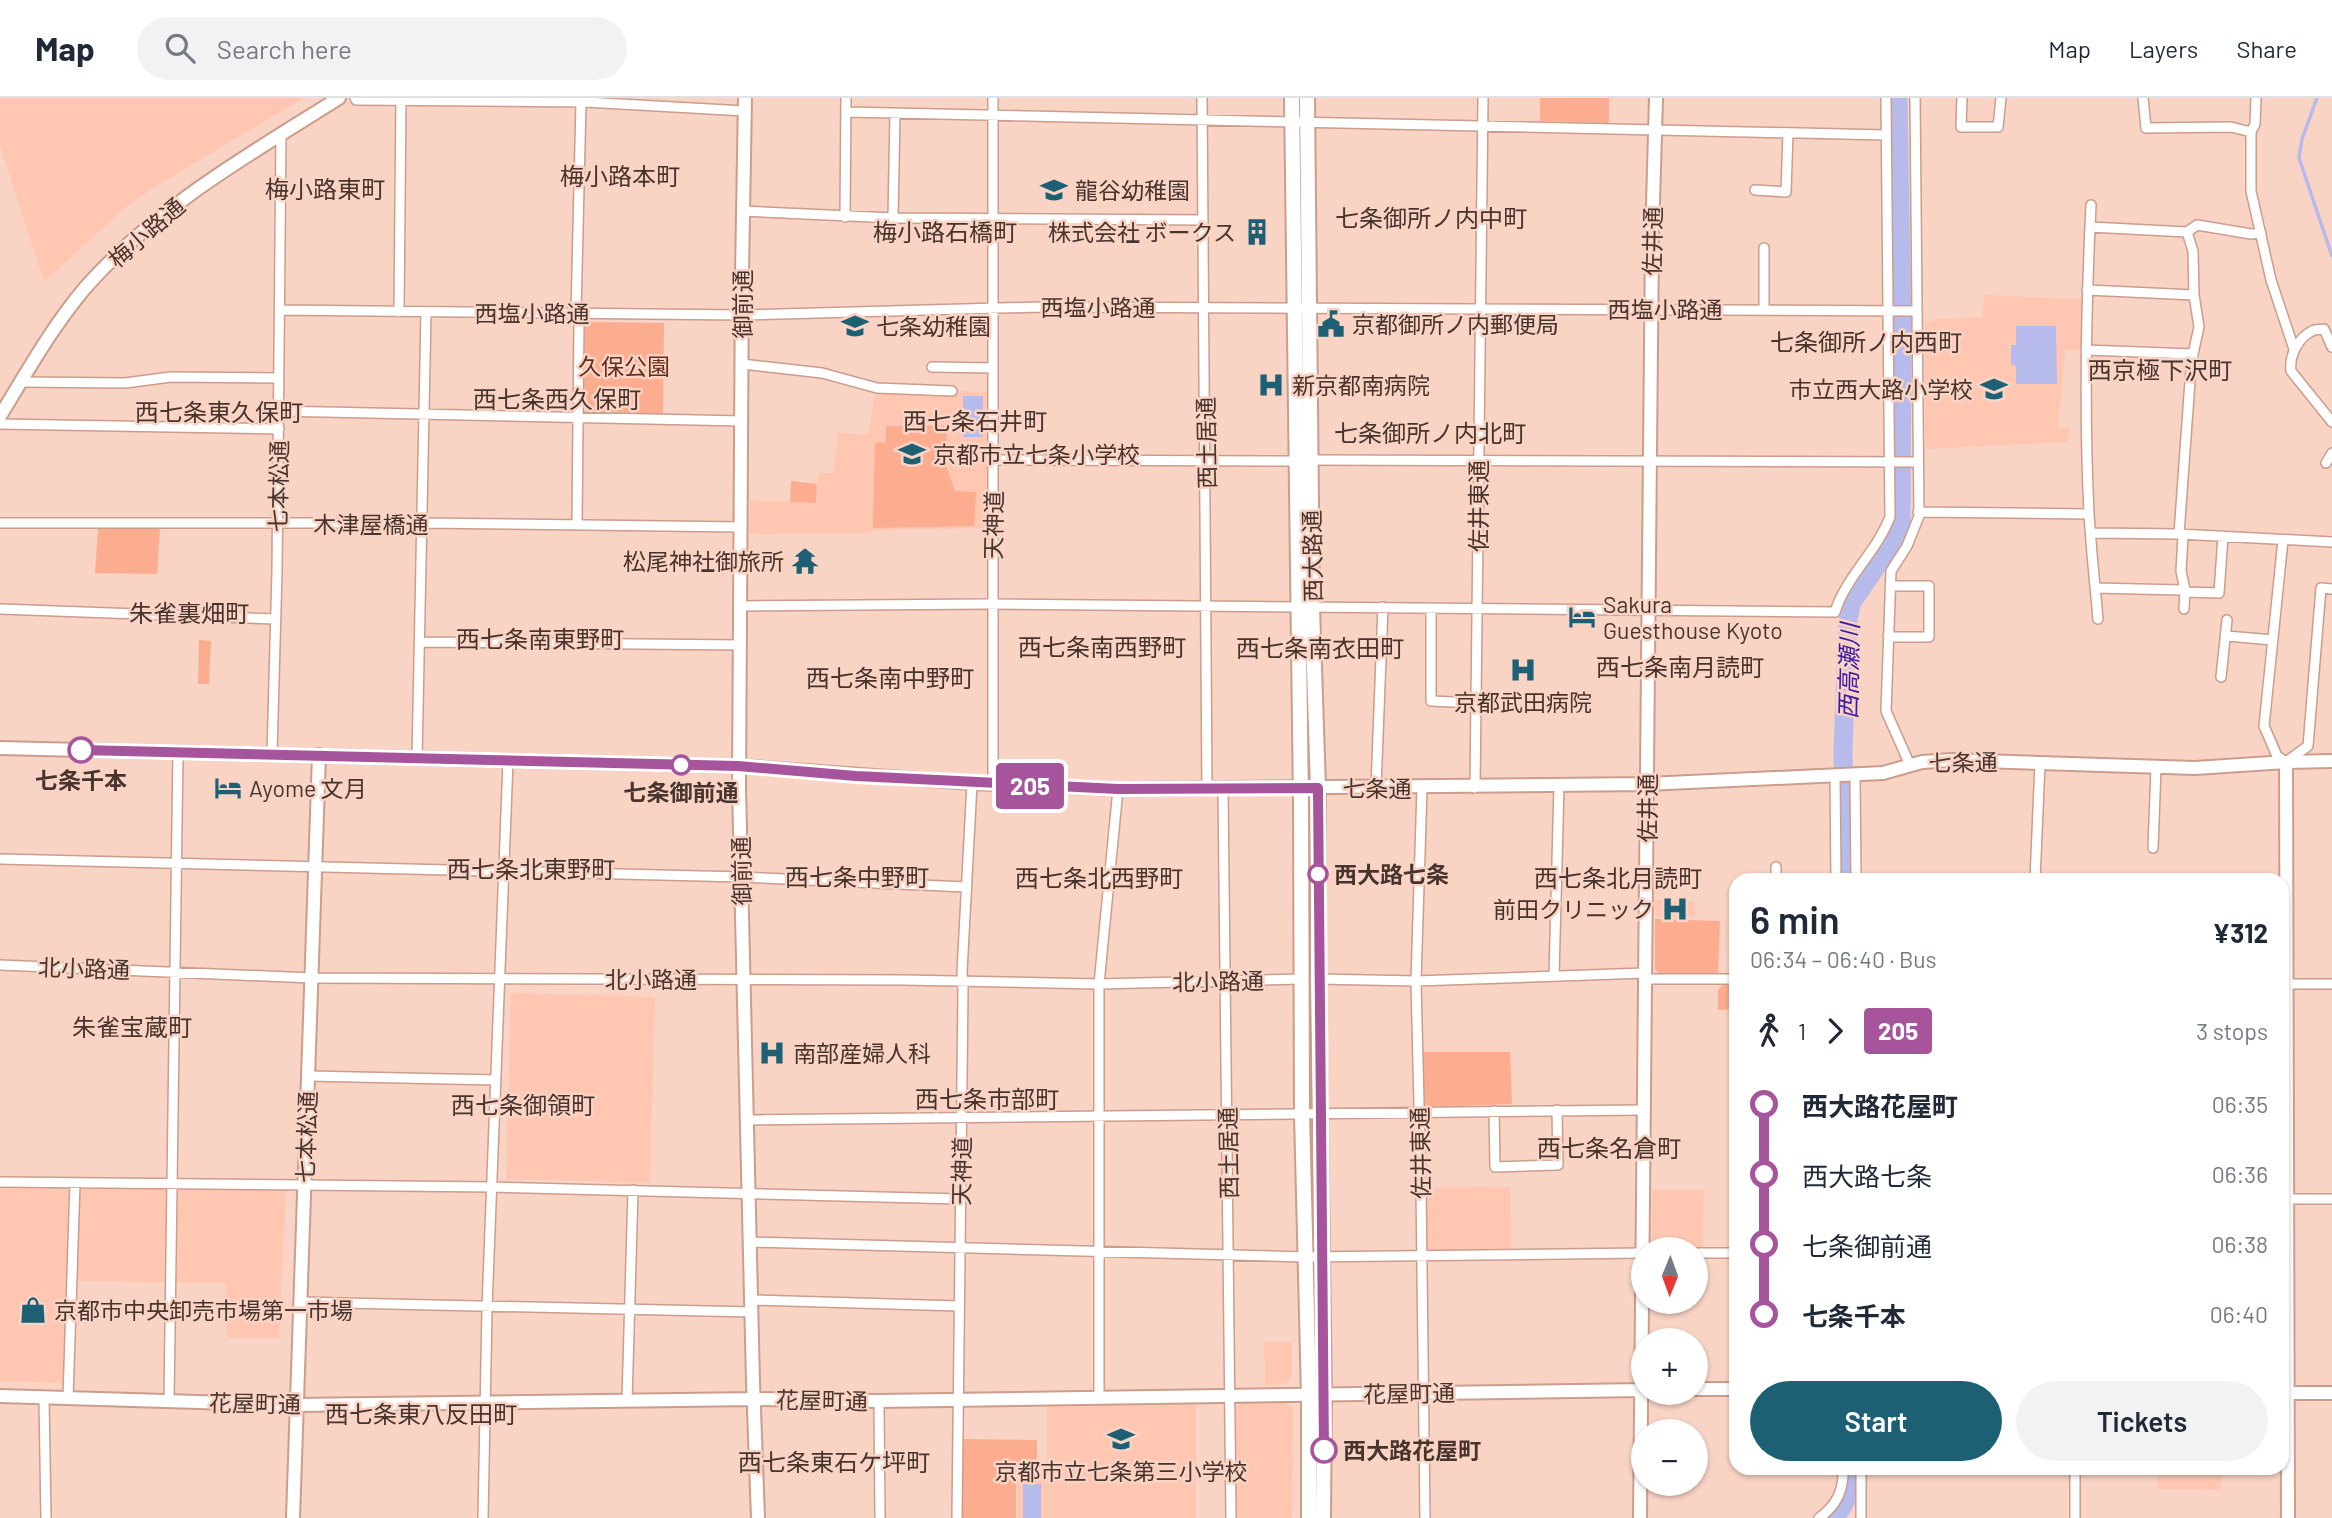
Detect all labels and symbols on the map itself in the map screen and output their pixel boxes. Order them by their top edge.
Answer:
district label: 梅小路本町 [560,161,680,190]
district label: 梅小路東町 [265,174,385,203]
school or university icon: 龍谷幼稚園 [1039,175,1069,205]
place label: 龍谷幼稚園 [1075,176,1190,204]
street label: 梅小路通 [102,191,190,273]
district label: 七条御所ノ内中町 [1335,203,1527,232]
street label: 佐井通 [1637,206,1667,276]
district label: 梅小路石橋町 [873,217,1017,246]
building icon: 株式会社 ボークス [1242,217,1272,247]
place label: 株式会社 ボークス [1048,218,1236,246]
street label: 御前通 [728,270,756,339]
street label: 西塩小路通 [1041,293,1156,321]
street label: 西塩小路通 [1608,295,1723,323]
street label: 西塩小路通 [475,299,590,327]
public building icon: 京都御所ノ内郵便局 [1316,309,1346,339]
place label: 京都御所ノ内郵便局 [1352,310,1559,338]
school or university icon: 七条幼稚園 [840,311,870,341]
place label: 七条幼稚園 [876,312,991,340]
district label: 七条御所ノ内西町 [1770,327,1962,356]
park label: 久保公園 [578,352,670,380]
district label: 西京極下沢町 [2088,355,2232,384]
hospital icon: 新京都南病院 [1256,370,1286,400]
place label: 新京都南病院 [1292,371,1430,399]
school or university icon: 市立西大路小学校 [1979,374,2009,404]
place label: 市立西大路小学校 [1789,375,1973,403]
district label: 西七条西久保町 [473,384,641,413]
district label: 西七条東久保町 [135,397,303,426]
street label: 西土居通 [1191,397,1221,489]
district label: 西七条石井町 [903,406,1047,435]
district label: 七条御所ノ内北町 [1334,418,1526,447]
school or university icon: 京都市立七条小学校 [897,439,927,469]
street label: 七本松通 [263,440,293,532]
place label: 京都市立七条小学校 [933,440,1140,468]
street label: 佐井東通 [1464,460,1492,552]
street label: 天神道 [978,490,1008,560]
street label: 木津屋橋通 [314,510,429,538]
street label: 西大路通 [1297,510,1327,602]
temple icon: 松尾神社御旅所 [790,546,820,576]
place label: 松尾神社御旅所 [623,547,784,575]
place label: Sakura Guesthouse Kyoto [1603,590,1783,644]
district label: 朱雀裏畑町 [129,598,249,627]
hotel icon: Sakura Guesthouse Kyoto [1567,602,1597,632]
water label: 西高瀬川 [1833,620,1863,719]
district label: 西七条南東野町 [456,624,624,653]
district label: 西七条南西野町 [1018,632,1186,661]
district label: 西七条南衣田町 [1236,633,1404,662]
district label: 西七条南月読町 [1596,652,1764,681]
hospital icon: 京都武田病院 [1508,655,1538,685]
district label: 西七条南中野町 [806,663,974,692]
place label: 京都武田病院 [1454,688,1592,716]
marker: 七条千本 [68,737,94,763]
street label: 七条通 [1928,747,1998,777]
marker: 七条御前通 [671,755,691,775]
line badge: 205 [990,763,1070,809]
place label: 七条千本 [35,766,127,794]
hotel icon: Ayome 文月 [213,773,243,803]
place label: Ayome 文月 [249,774,367,802]
street label: 七条通 [1343,774,1412,802]
street label: 佐井通 [1633,774,1661,843]
place label: 七条御前通 [624,778,739,806]
street label: 御前通 [726,836,756,906]
district label: 西七条北東野町 [447,854,615,883]
place label: 西大路七条 [1334,860,1449,888]
district label: 西七条中野町 [785,862,929,891]
district label: 西七条北西野町 [1015,863,1183,892]
district label: 西七条北月読町 [1534,863,1702,892]
marker: 西大路七条 [1308,864,1328,884]
hospital icon: 前田クリニック [1660,894,1690,924]
place label: 前田クリニック [1493,895,1654,923]
street label: 北小路通 [38,952,130,984]
street label: 北小路通 [605,965,697,993]
street label: 北小路通 [1172,966,1264,996]
district label: 朱雀宝蔵町 [72,1012,192,1041]
hospital icon: 南部産婦人科 [757,1038,787,1068]
place label: 南部産婦人科 [793,1039,931,1067]
district label: 西七条市部町 [915,1084,1059,1113]
district label: 西七条御領町 [451,1090,595,1119]
street label: 七本松通 [290,1091,322,1183]
street label: 西土居通 [1213,1107,1243,1199]
street label: 佐井東通 [1405,1107,1435,1199]
district label: 西七条名倉町 [1537,1133,1681,1162]
street label: 天神道 [946,1136,976,1206]
north arrow [1631,1237,1708,1314]
shop icon: 京都市中央卸売市場第一市場 [18,1295,48,1325]
place label: 京都市中央卸売市場第一市場 [54,1296,353,1324]
street label: 花屋町通 [1363,1378,1455,1408]
street label: 花屋町通 [776,1385,868,1415]
street label: 花屋町通 [209,1388,301,1418]
district label: 西七条東八反田町 [325,1399,517,1428]
school or university icon: 京都市立七条第三小学校 [1106,1424,1136,1454]
place label: 西大路花屋町 [1343,1436,1481,1464]
marker: 西大路花屋町 [1311,1437,1337,1463]
district label: 西七条東石ケ坪町 [738,1447,930,1476]
place label: 京都市立七条第三小学校 [995,1457,1248,1485]

